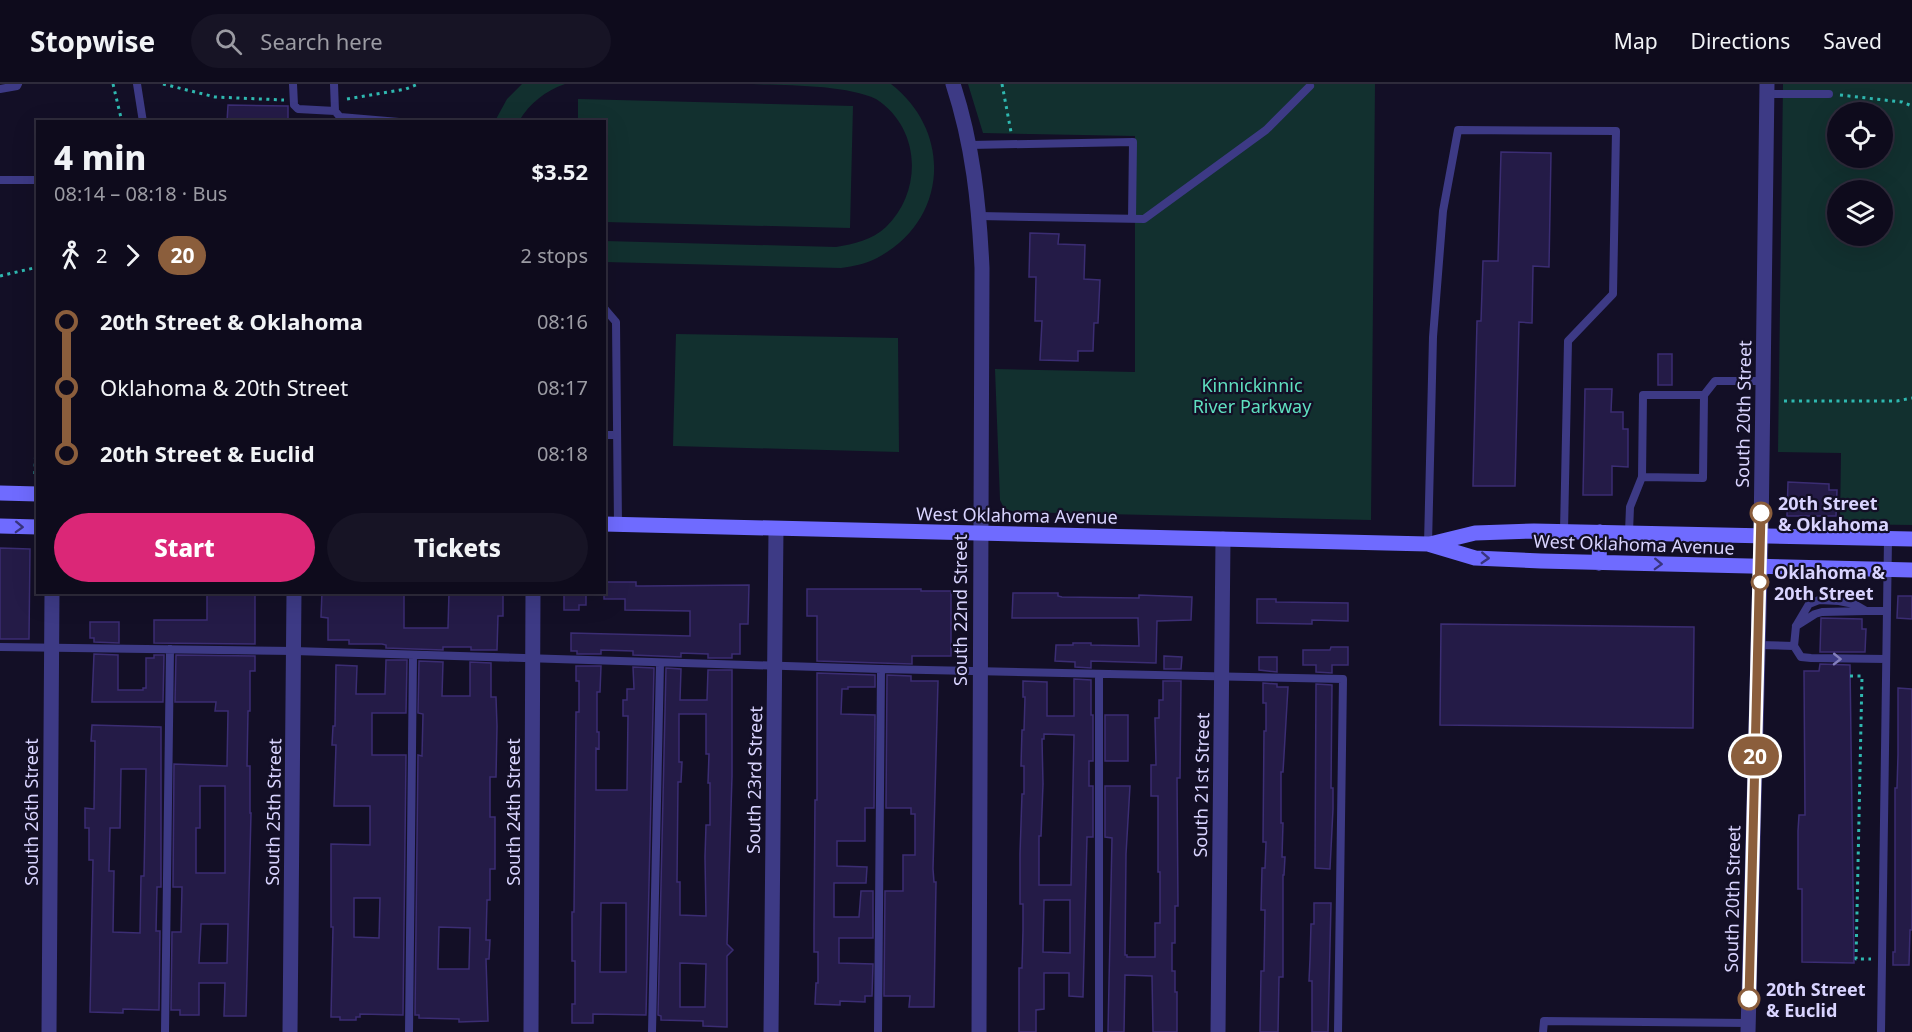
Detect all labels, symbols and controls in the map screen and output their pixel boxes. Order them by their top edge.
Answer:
search box [191,14,611,68]
text: Stopwise [30,22,155,60]
icon: search [212,25,245,58]
text: Search here [260,26,383,56]
text: Map [1614,27,1658,55]
text: Directions [1691,27,1790,55]
text: Saved [1823,27,1882,55]
map controls [1827,102,1893,246]
button: locate [1827,102,1893,168]
text: 4 min [54,135,146,180]
text: $3.52 [531,156,588,186]
text: 08:14 – 08:18 · Bus [54,180,227,207]
button: layers [1827,180,1893,246]
icon: walk [54,239,87,272]
icon: forward [116,239,149,272]
text: 20 [170,241,194,269]
text: 2 [96,242,107,269]
text: 2 stops [521,242,588,269]
text: 20th Street & Oklahoma [100,306,363,336]
text: 08:16 [537,308,588,335]
street label: South 20th Street [1730,340,1756,488]
text: Oklahoma & 20th Street [100,372,348,402]
park label: Kinnickinnic River Parkway [1193,373,1312,418]
text: 08:17 [537,374,588,401]
text: 20th Street & Euclid [100,438,315,468]
text: 08:18 [537,440,588,467]
place label: 20th Street & Oklahoma [1778,491,1889,536]
street label: West Oklahoma Avenue [916,501,1118,529]
marker: 20th Street & Oklahoma [1750,502,1772,524]
button: Start [54,513,315,582]
button: Tickets [327,513,588,582]
one-way arrow [14,520,23,533]
street label: West Oklahoma Avenue [1533,528,1735,560]
street label: South 22nd Street [948,534,972,686]
one-way arrow [1480,551,1489,564]
one-way arrow [1653,558,1662,571]
place label: Oklahoma & 20th Street [1774,560,1886,605]
marker: Oklahoma & 20th Street [1751,573,1769,591]
one-way arrow [1833,652,1842,665]
street label: South 23rd Street [741,705,767,854]
street label: South 21st Street [1188,712,1214,858]
line badge: 20 [1728,736,1782,776]
street label: South 26th Street [19,738,43,886]
street label: South 25th Street [260,738,286,886]
street label: South 24th Street [501,738,525,886]
text: 20 [1743,742,1767,770]
street label: South 20th Street [1719,825,1745,973]
place label: 20th Street & Euclid [1766,977,1866,1022]
marker: 20th Street & Euclid [1738,988,1760,1010]

